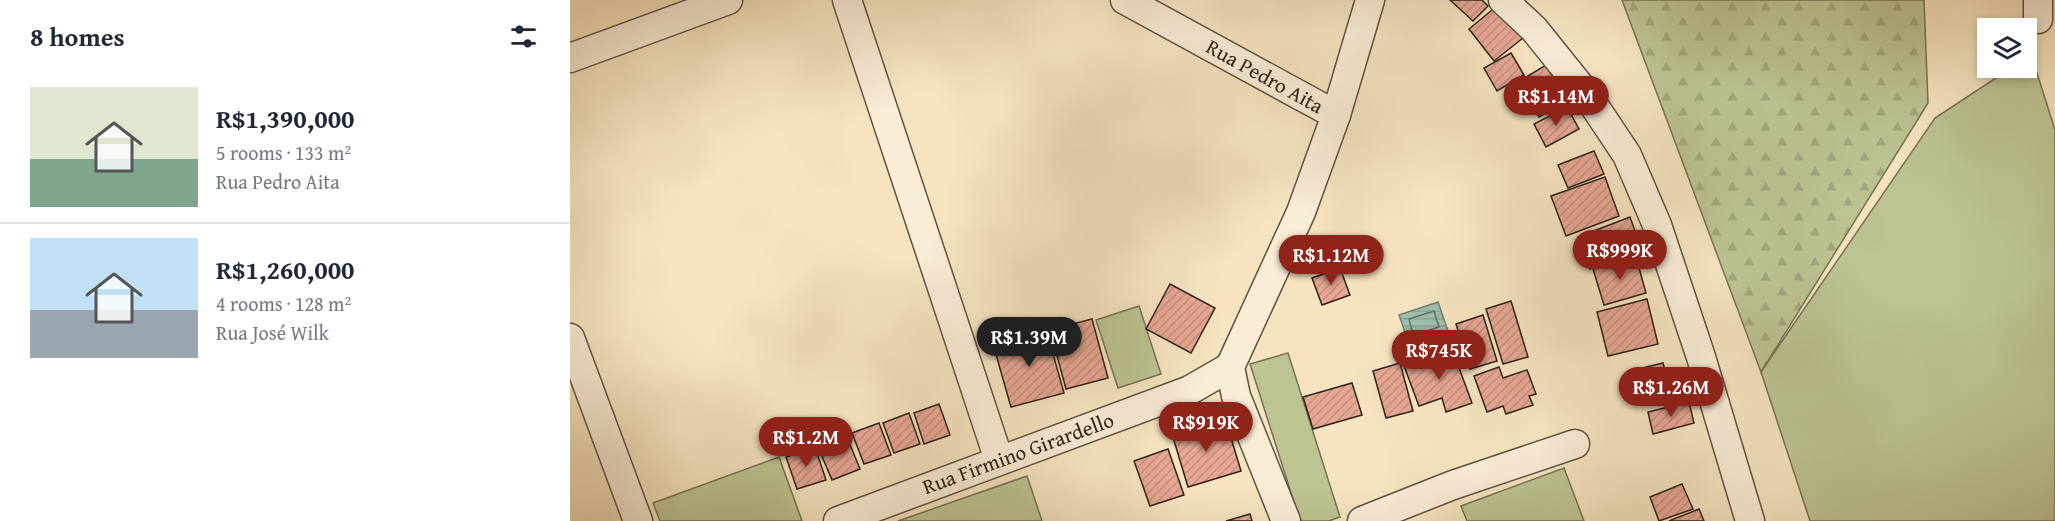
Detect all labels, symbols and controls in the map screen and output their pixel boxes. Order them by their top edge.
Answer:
text: 8 homes [30,17,125,56]
map controls [1977,18,2037,78]
button: layers [1977,18,2037,78]
icon: filters [507,20,540,53]
street label: Rua Pedro Aita [1201,31,1329,121]
pin: R$1.14M [1501,76,1611,127]
text: R$1.14M [1518,81,1594,110]
text: R$1,390,000 [216,99,355,138]
icon: home [78,111,150,183]
text: 5 rooms · 133 m² [216,138,351,167]
text: Rua Pedro Aita [216,167,340,196]
pin: R$999K [1571,230,1669,281]
pin: R$1.12M [1276,235,1386,286]
text: R$999K [1587,235,1653,264]
text: R$1.12M [1293,240,1369,269]
text: R$1,260,000 [216,250,355,289]
icon: home [78,262,150,334]
text: 4 rooms · 128 m² [216,289,351,318]
pin: R$1.39M [974,317,1084,368]
text: Rua José Wilk [216,318,329,347]
text: R$1.39M [991,322,1067,351]
pin: R$745K [1390,330,1488,381]
text: R$745K [1406,335,1472,364]
pin: R$1.26M [1616,367,1726,418]
text: R$1.26M [1633,372,1709,401]
pin: R$919K [1157,402,1255,453]
street label: Rua Firmino Girardello [918,404,1118,502]
text: R$919K [1173,407,1239,436]
pin: R$1.2M [757,417,855,468]
text: R$1.2M [773,422,839,451]

